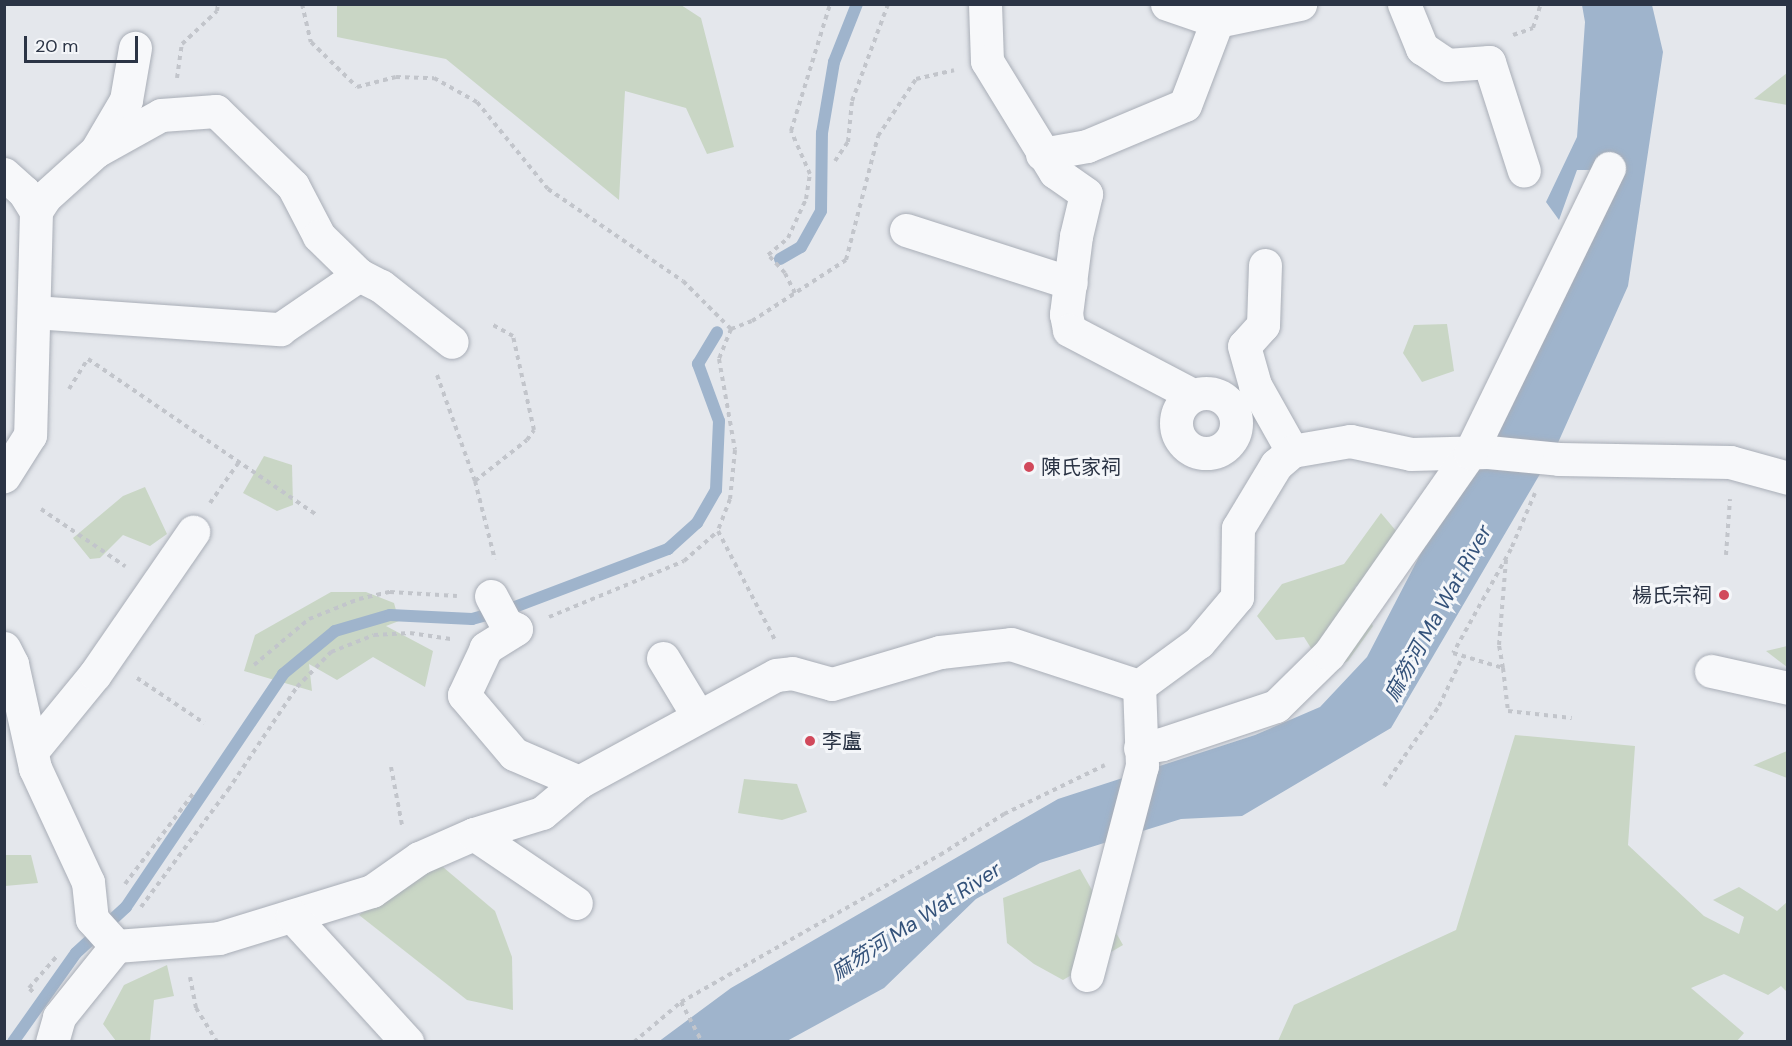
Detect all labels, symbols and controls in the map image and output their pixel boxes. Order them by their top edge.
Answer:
scale bar [27,24,141,62]
text: 20 m [35,34,78,58]
place label: 陳氏家祠 [1041,455,1121,479]
marker: 陳氏家祠 [1022,460,1036,474]
water label: 麻笏河 Ma Wat River [1379,520,1497,706]
place label: 楊氏宗祠 [1632,583,1712,607]
marker: 楊氏宗祠 [1717,588,1731,602]
place label: 李盧 [822,729,862,753]
marker: 李盧 [803,734,817,748]
water label: 麻笏河 Ma Wat River [826,857,1006,985]

